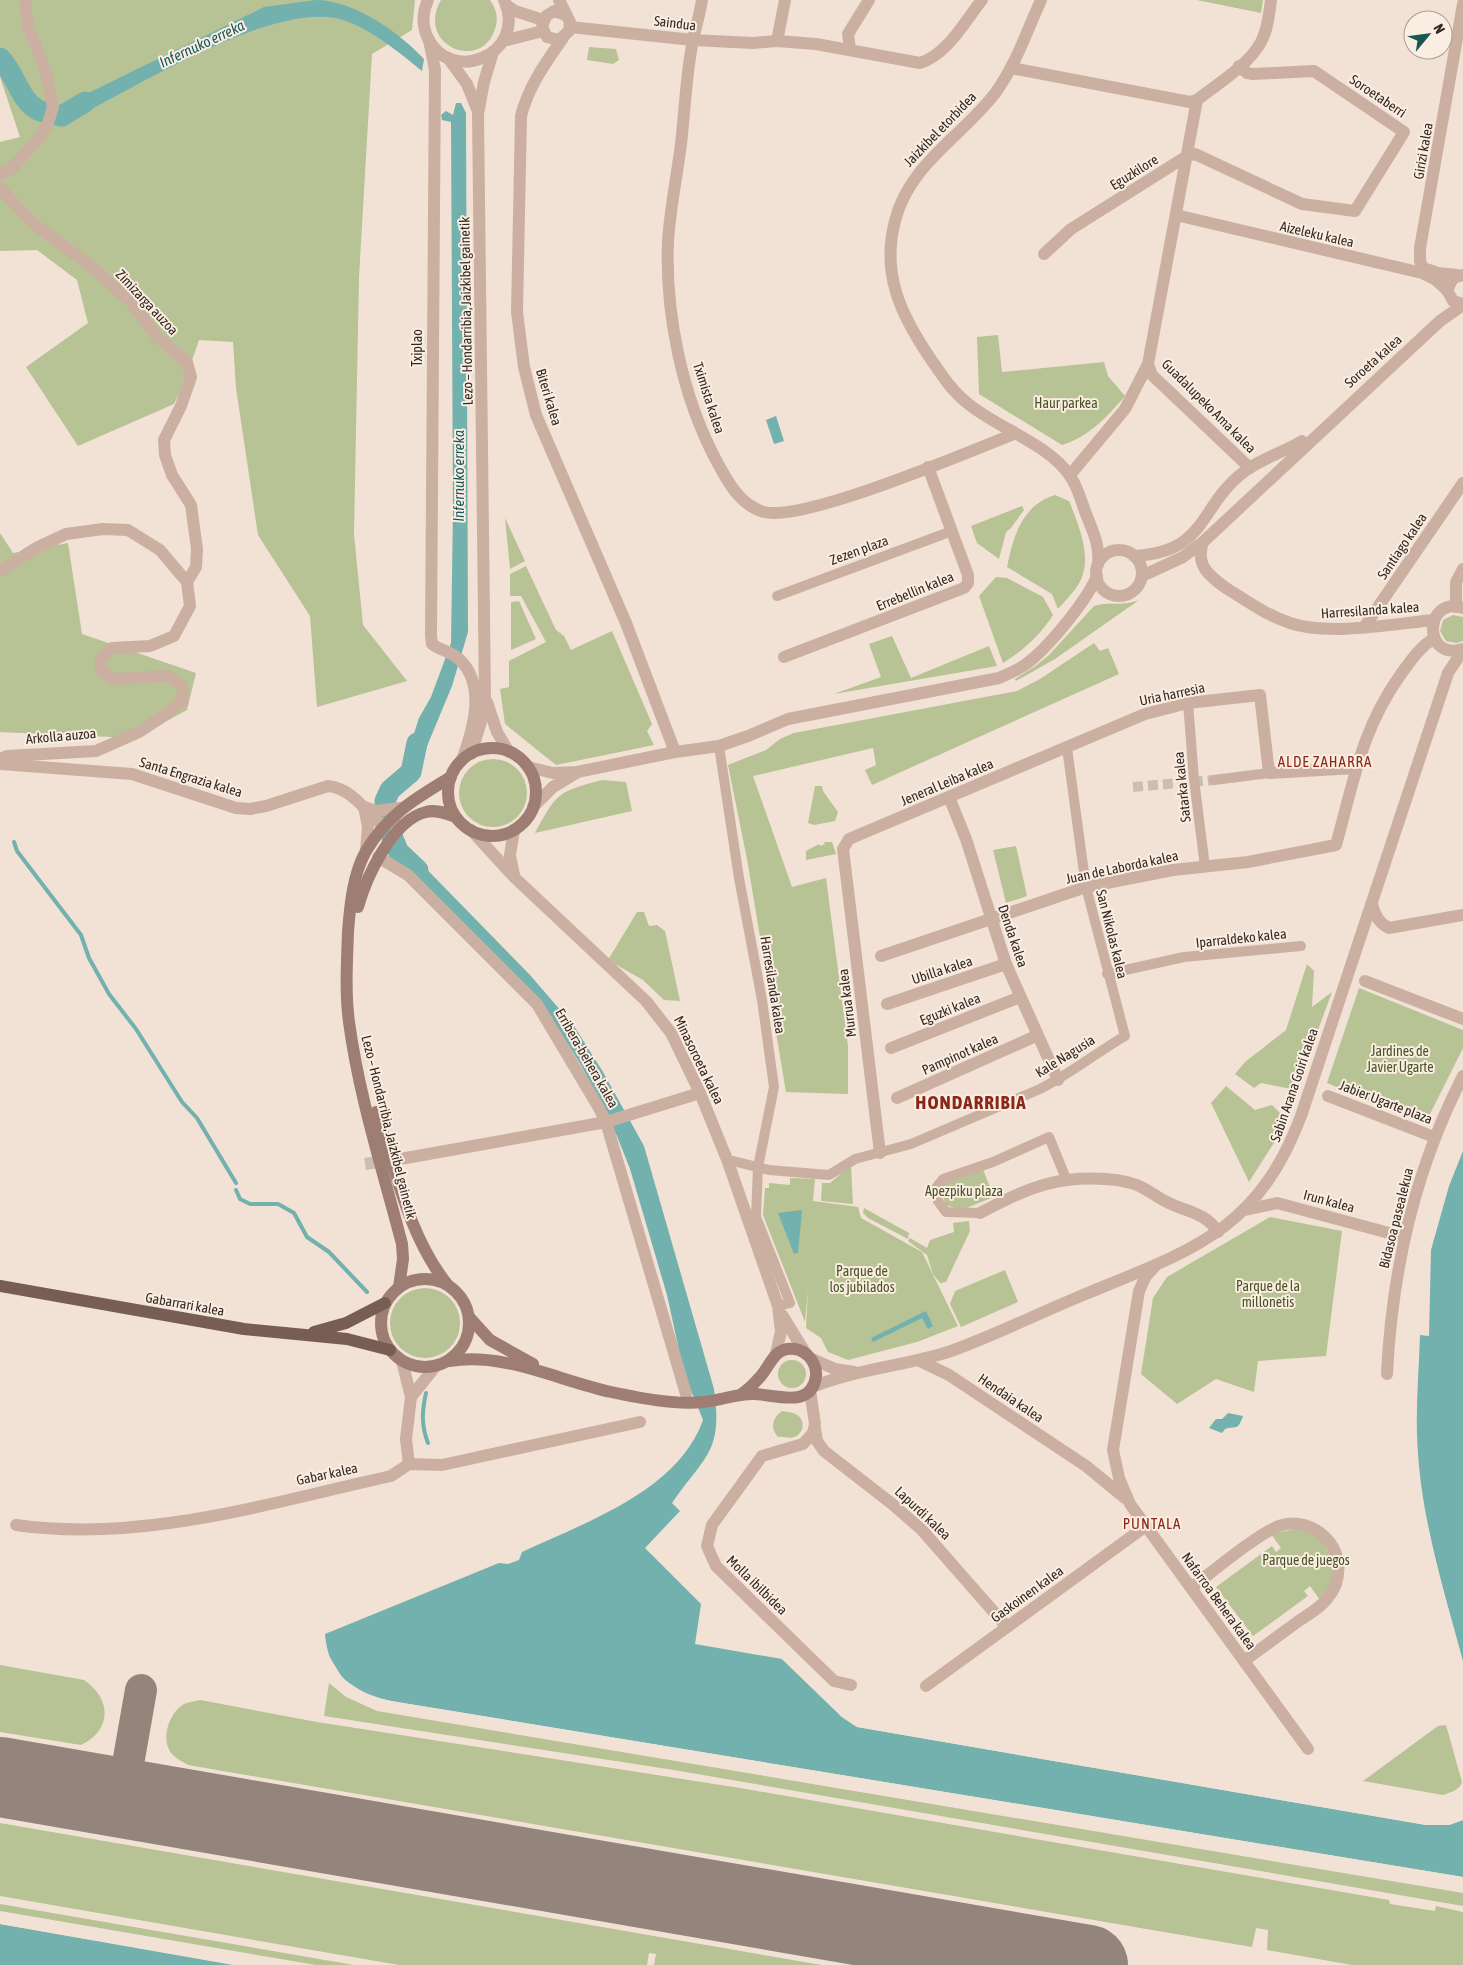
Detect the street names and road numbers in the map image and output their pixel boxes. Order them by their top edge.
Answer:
street label: Saindua [653,12,697,34]
street label: Soroetaberri [1347,71,1409,121]
street label: Jaizkibel etorbidea [901,88,979,170]
street label: Girizi kalea [1410,121,1436,181]
street label: Eguzkilore [1107,151,1161,193]
street label: Lezo – Hondarribia, Jaizkibel gainetik [456,217,476,405]
street label: Aizeleku kalea [1279,218,1355,250]
street label: Zimizarga auzoa [113,266,181,338]
street label: Txiplao [409,329,425,367]
street label: Soroeta kalea [1341,331,1405,391]
street label: Guadalupeko Ama kalea [1159,356,1259,456]
street label: Tximista kalea [690,360,728,436]
street label: Biteri kalea [533,367,565,427]
street label: Santiago kalea [1374,510,1430,582]
street label: Zezen plaza [828,532,890,568]
street label: Errebellin kalea [874,568,956,614]
street label: Harresilanda kalea [1320,599,1420,621]
street label: Uria harresia [1138,679,1206,709]
street label: Arkolla auzoa [25,725,97,747]
street label: Satarka kalea [1170,751,1194,823]
street label: Santa Engrazia kalea [138,754,244,800]
street label: Jeneral Leiba kalea [898,755,996,809]
street label: Juan de Laborda kalea [1064,847,1180,887]
street label: San Nikolas kalea [1093,888,1131,980]
street label: Denda kalea [995,903,1031,969]
street label: Iparraldeko kalea [1195,925,1287,951]
street label: Harresilanda kalea [757,935,789,1035]
street label: Ubilla kalea [910,953,974,987]
street label: Murrua kalea [835,968,859,1038]
street label: Eguzki kalea [917,990,983,1028]
street label: Erribera-behera kalea [552,1006,622,1110]
street label: Minasoroeta kalea [671,1013,727,1107]
street label: Sabin Arana Goiri kalea [1267,1026,1321,1144]
street label: Pampinot kalea [920,1030,1000,1078]
street label: Kale Nagusia [1032,1031,1098,1081]
street label: Lezo – Hondarribia, Jaizkibel gainetik [358,1034,420,1220]
street label: Jabier Ugarte plaza [1337,1077,1435,1127]
street label: Bidasoa pasealekua [1376,1166,1416,1270]
street label: Irun kalea [1302,1187,1356,1215]
street label: Gabarrari kalea [144,1289,226,1319]
street label: Hendaia kalea [975,1370,1047,1426]
street label: Gabar kalea [295,1460,359,1488]
street label: Lapurdi kalea [892,1483,954,1543]
street label: Nafarroa Behera kalea [1178,1549,1260,1653]
street label: Molla ibilbidea [723,1552,791,1618]
street label: Gaskoinen kalea [988,1562,1066,1626]

